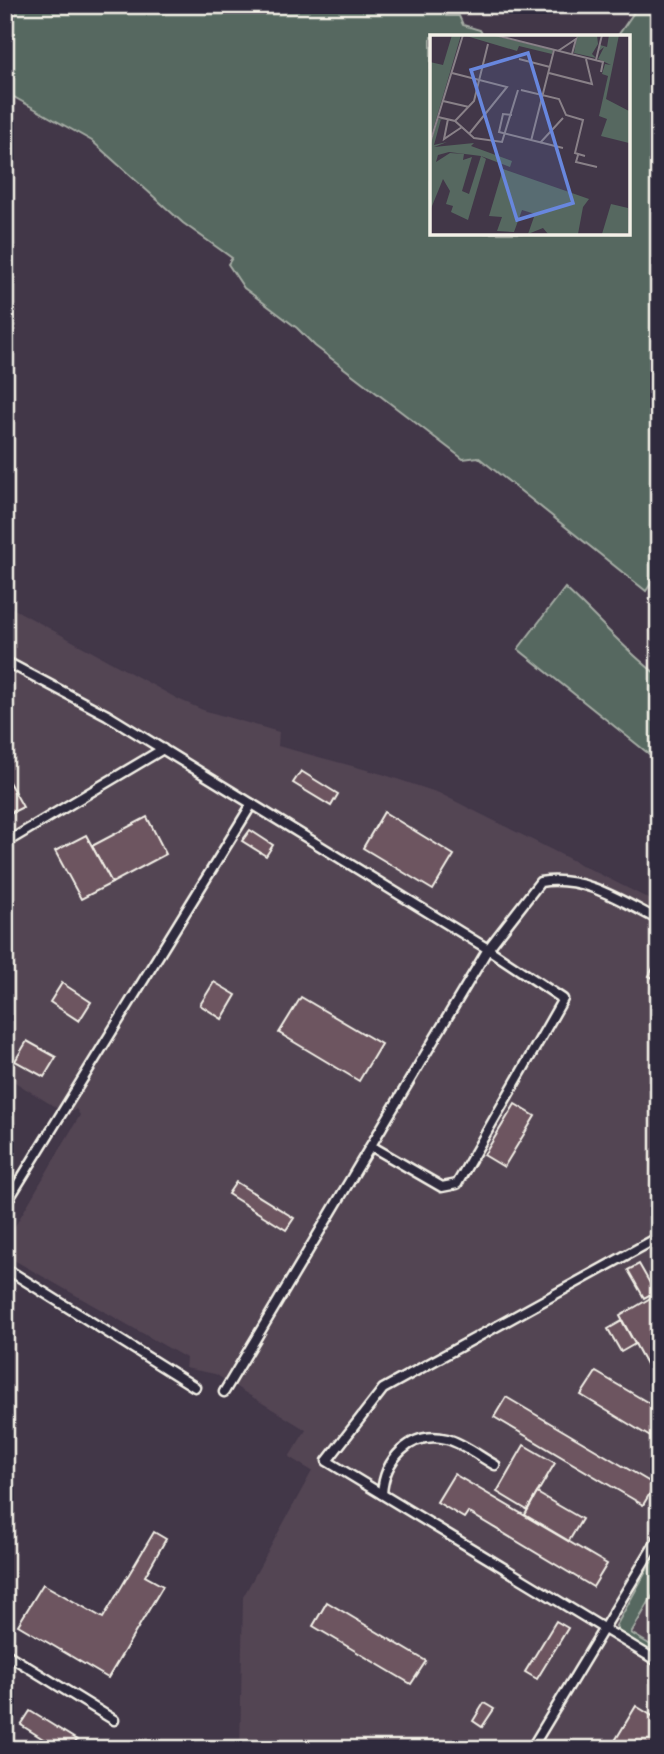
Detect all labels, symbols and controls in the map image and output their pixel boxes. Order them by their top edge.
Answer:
inset map [430,35,629,234]

